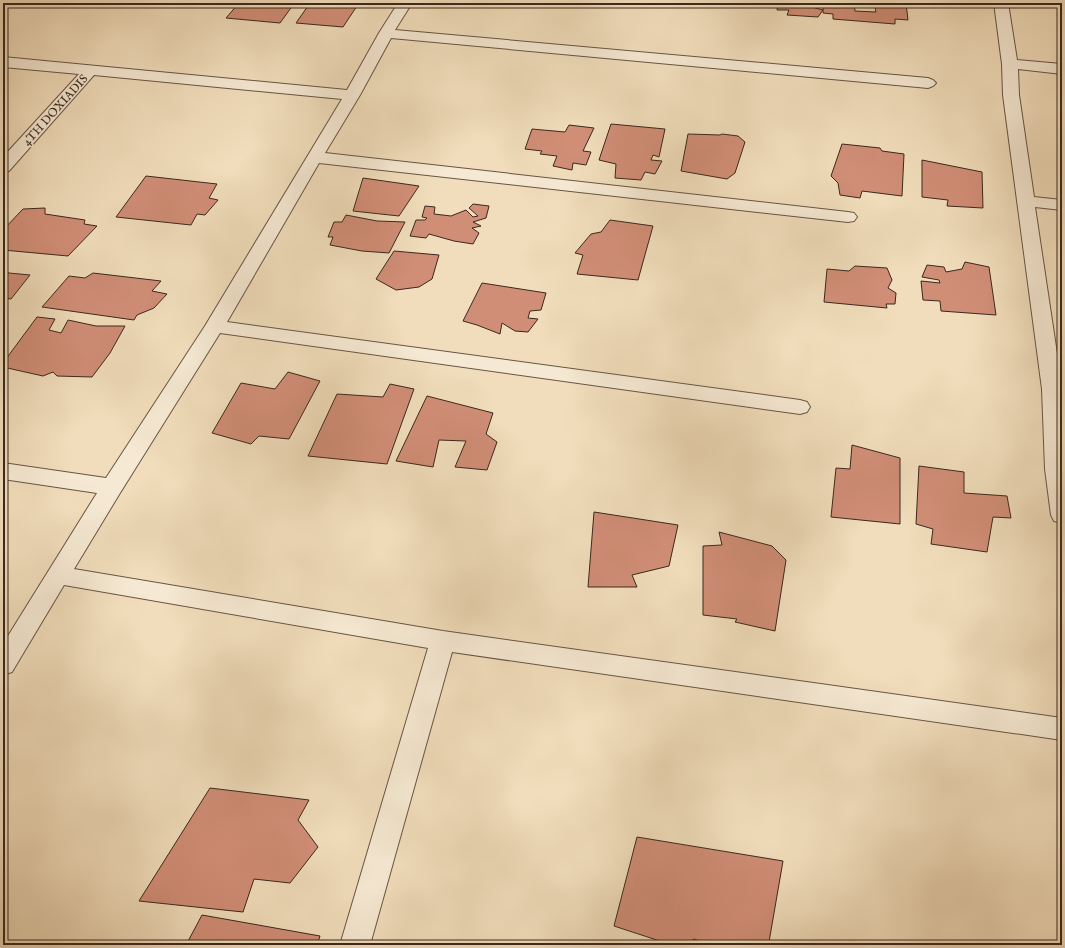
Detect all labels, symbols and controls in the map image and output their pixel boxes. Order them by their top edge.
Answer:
street label: 4TH DOXIADIS [19,72,91,149]

